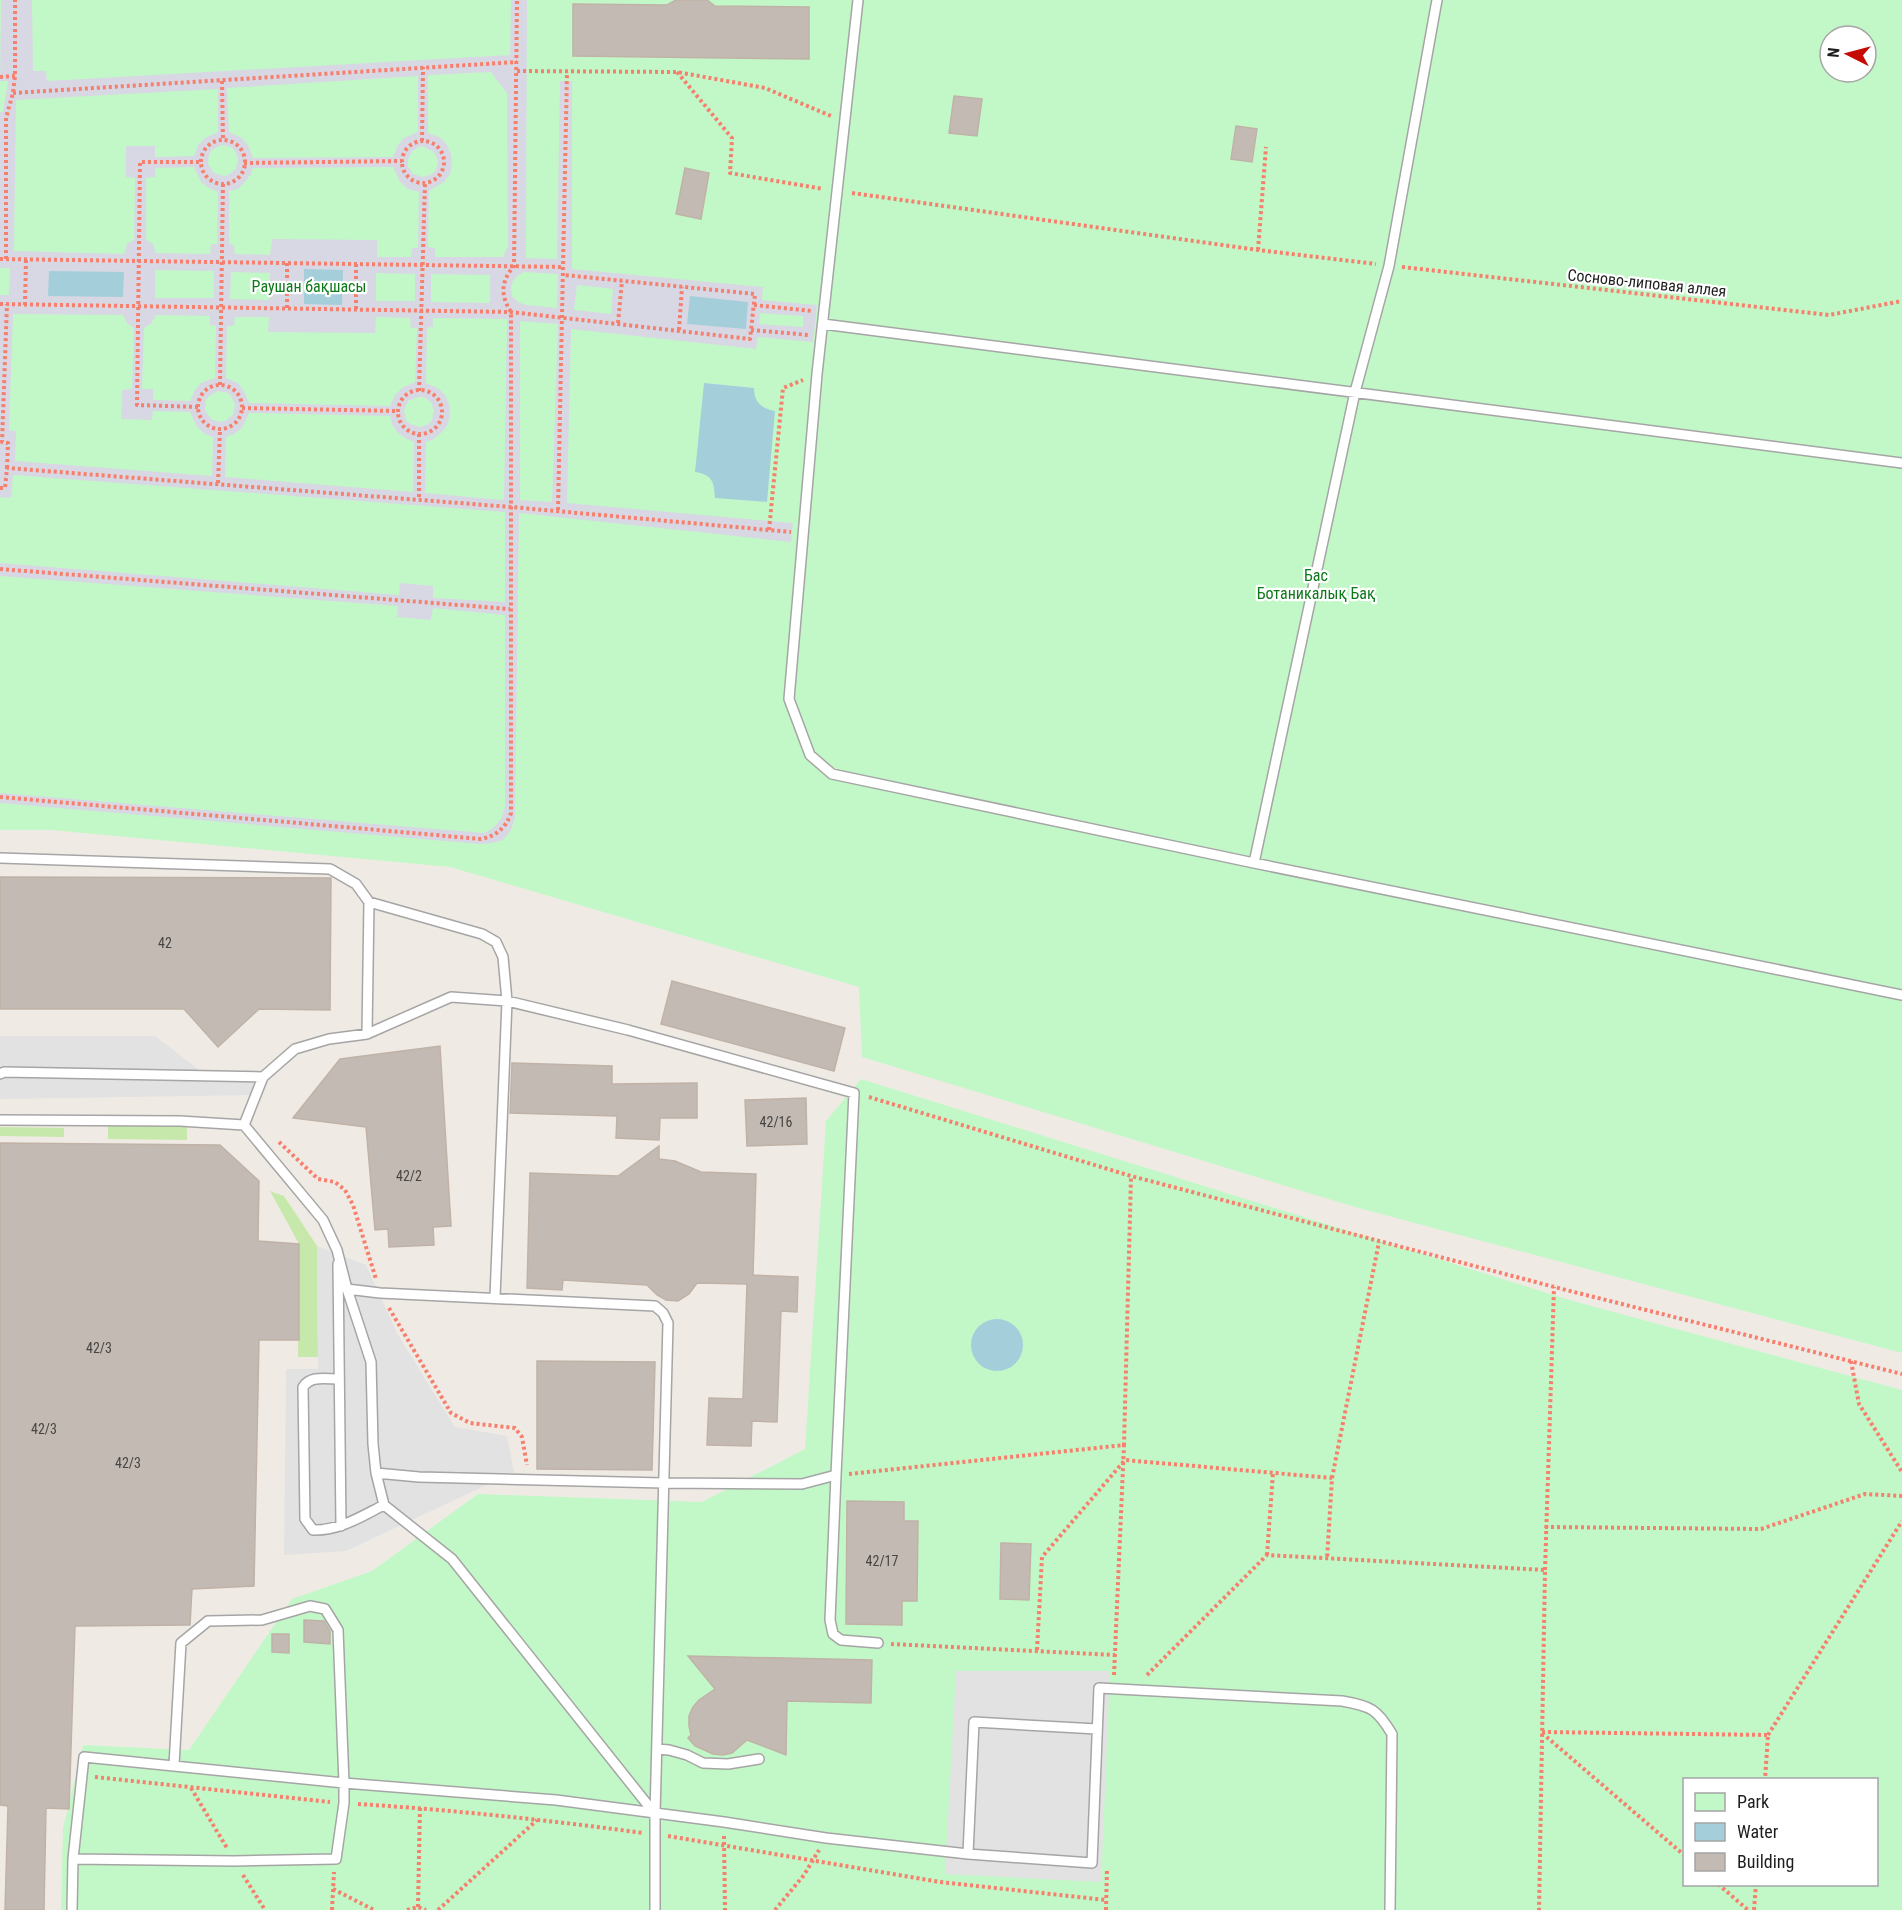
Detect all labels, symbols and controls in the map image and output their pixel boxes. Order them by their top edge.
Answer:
north arrow [1818,24,1878,84]
text: N [1824,47,1844,58]
street label: Сосново-липовая аллея [1567,265,1727,301]
park label: Раушан бақшасы [252,277,366,296]
park label: Бас Ботаникалық Бақ [1257,566,1375,603]
house number: 42 [158,935,172,951]
house number: 42/16 [760,1114,793,1130]
house number: 42/2 [396,1168,422,1184]
house number: 42/3 [86,1340,112,1356]
house number: 42/3 [31,1421,57,1437]
house number: 42/3 [115,1455,141,1471]
house number: 42/17 [866,1553,899,1569]
legend [1683,1778,1878,1886]
text: Park [1737,1791,1769,1812]
text: Water [1737,1821,1779,1842]
text: Building [1737,1851,1794,1872]

